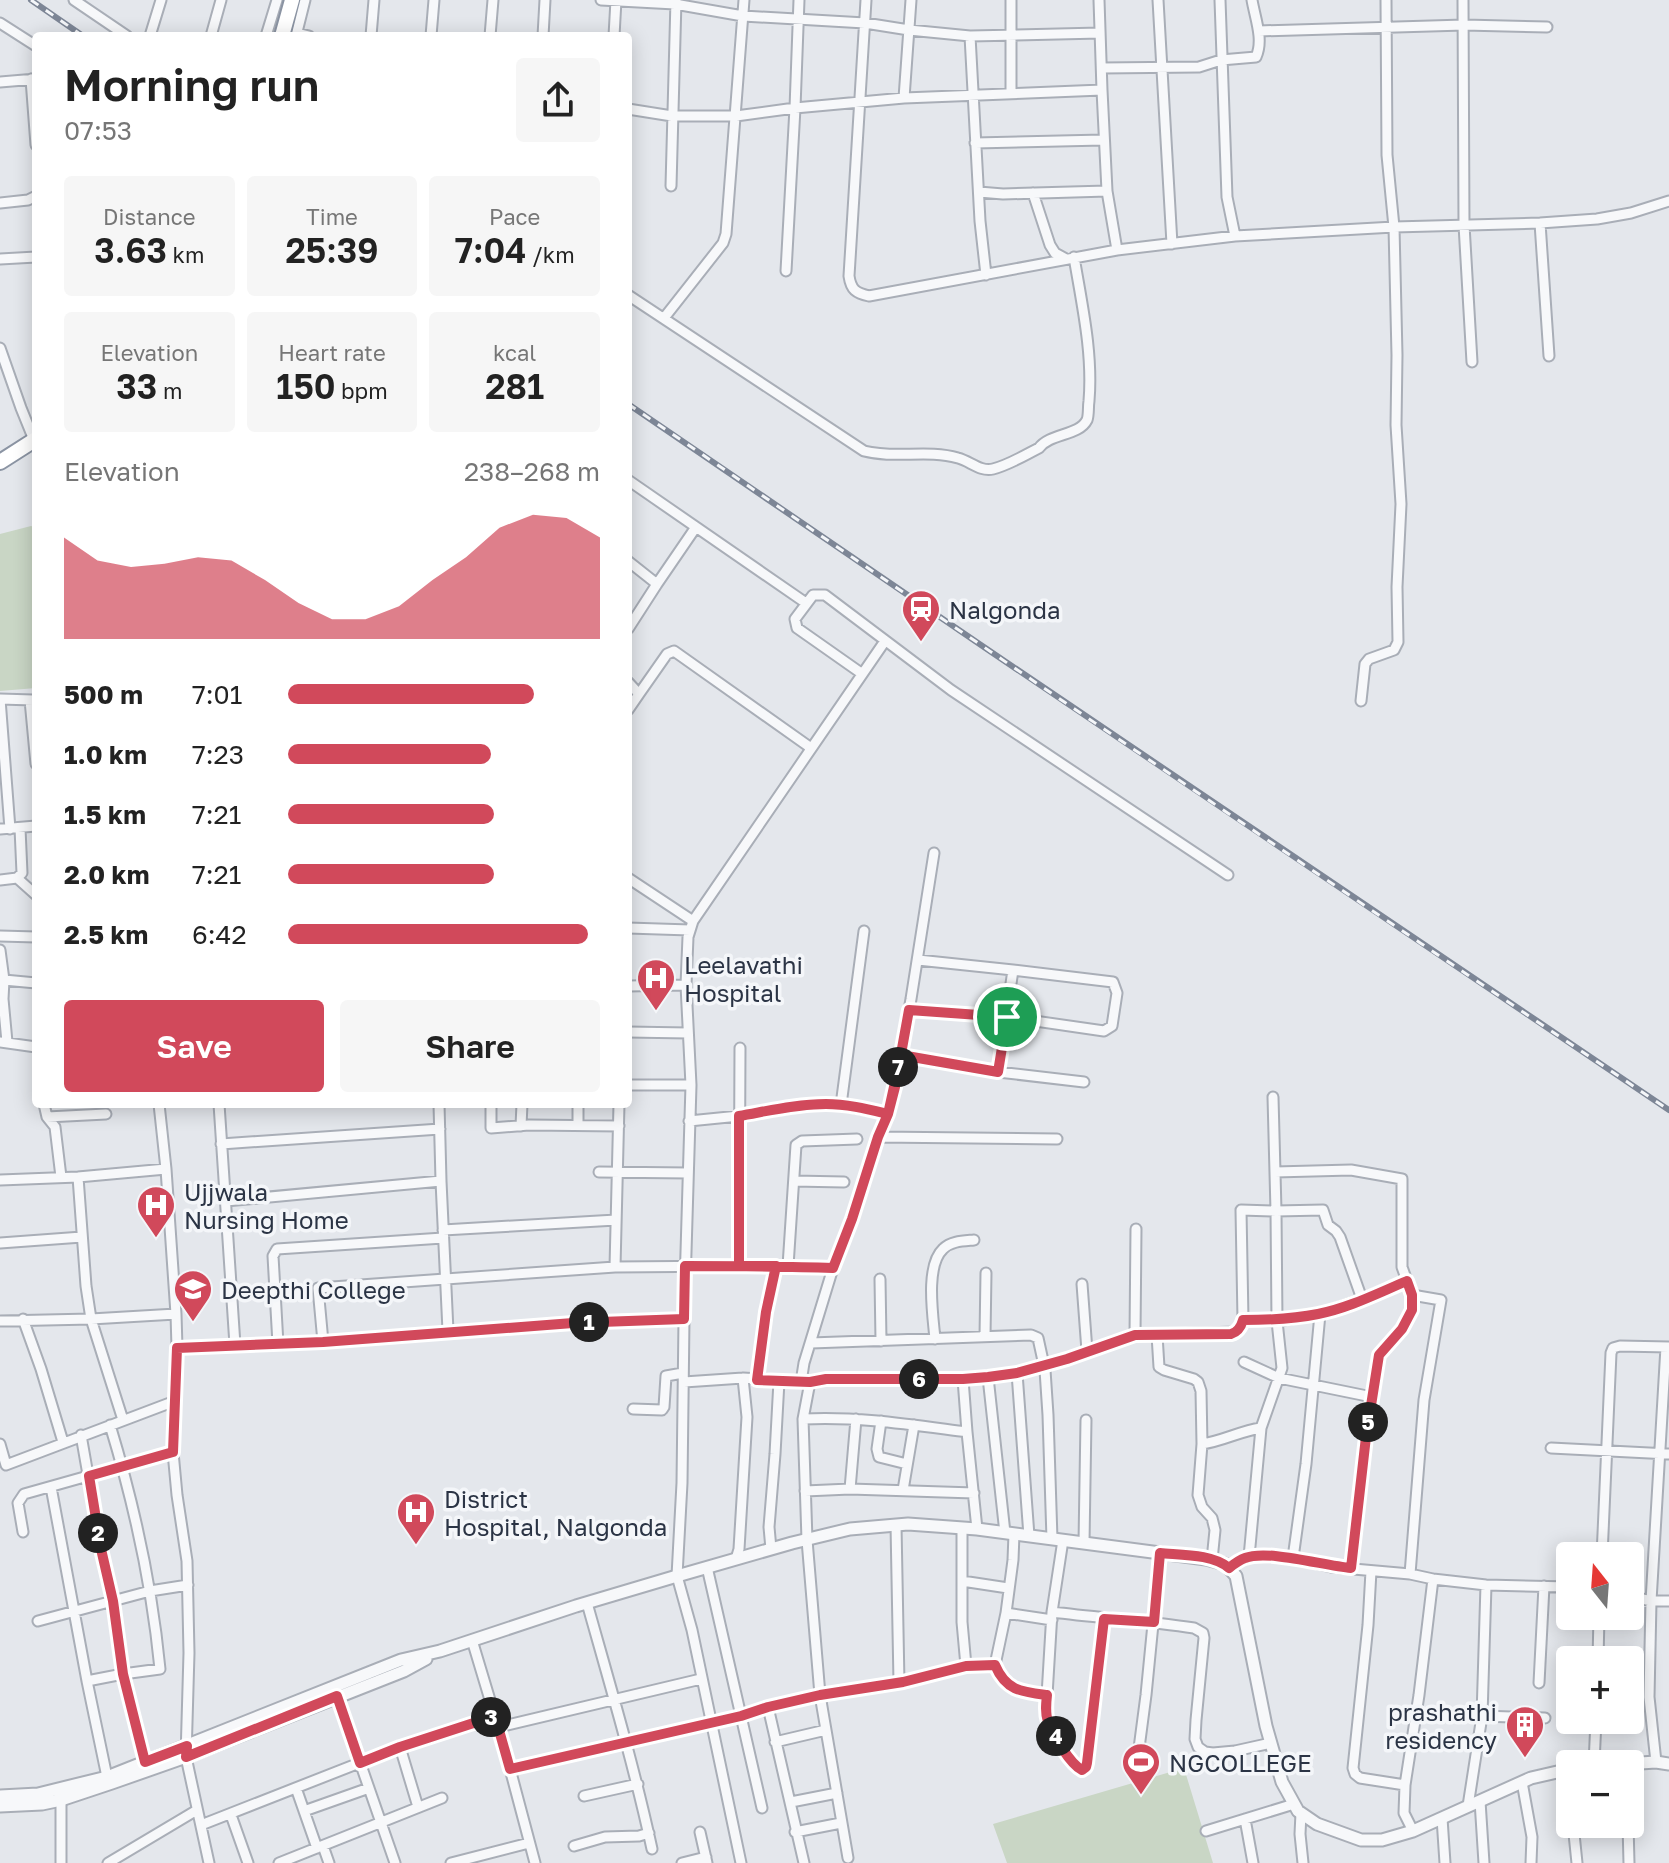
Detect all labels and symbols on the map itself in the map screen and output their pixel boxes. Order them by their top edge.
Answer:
station icon: Nalgonda [900,588,942,643]
place label: Nalgonda [949,595,1060,624]
place label: Leelavathi Hospital [684,950,803,1007]
hospital icon: Leelavathi Hospital [635,957,677,1012]
pin [973,983,1041,1051]
pin: 7 [878,1047,918,1087]
place label: Ujjwala Nursing Home [184,1177,349,1234]
hospital icon: Ujjwala Nursing Home [135,1184,177,1239]
school or university icon: Deepthi College [172,1268,214,1323]
place label: Deepthi College [221,1275,406,1304]
pin: 1 [569,1302,609,1342]
pin: 6 [899,1359,939,1399]
pin: 5 [1348,1402,1388,1442]
place label: District Hospital, Nalgonda [444,1484,667,1541]
hospital icon: District Hospital, Nalgonda [395,1491,437,1546]
pin: 2 [78,1513,118,1553]
north arrow [1556,1542,1644,1630]
pin: 3 [471,1697,511,1737]
place label: prashathi residency [1385,1697,1497,1754]
building icon: prashathi residency [1504,1704,1546,1759]
pin: 4 [1036,1716,1076,1756]
sports icon: NGCOLLEGE [1120,1741,1162,1796]
place label: NGCOLLEGE [1169,1748,1312,1777]

